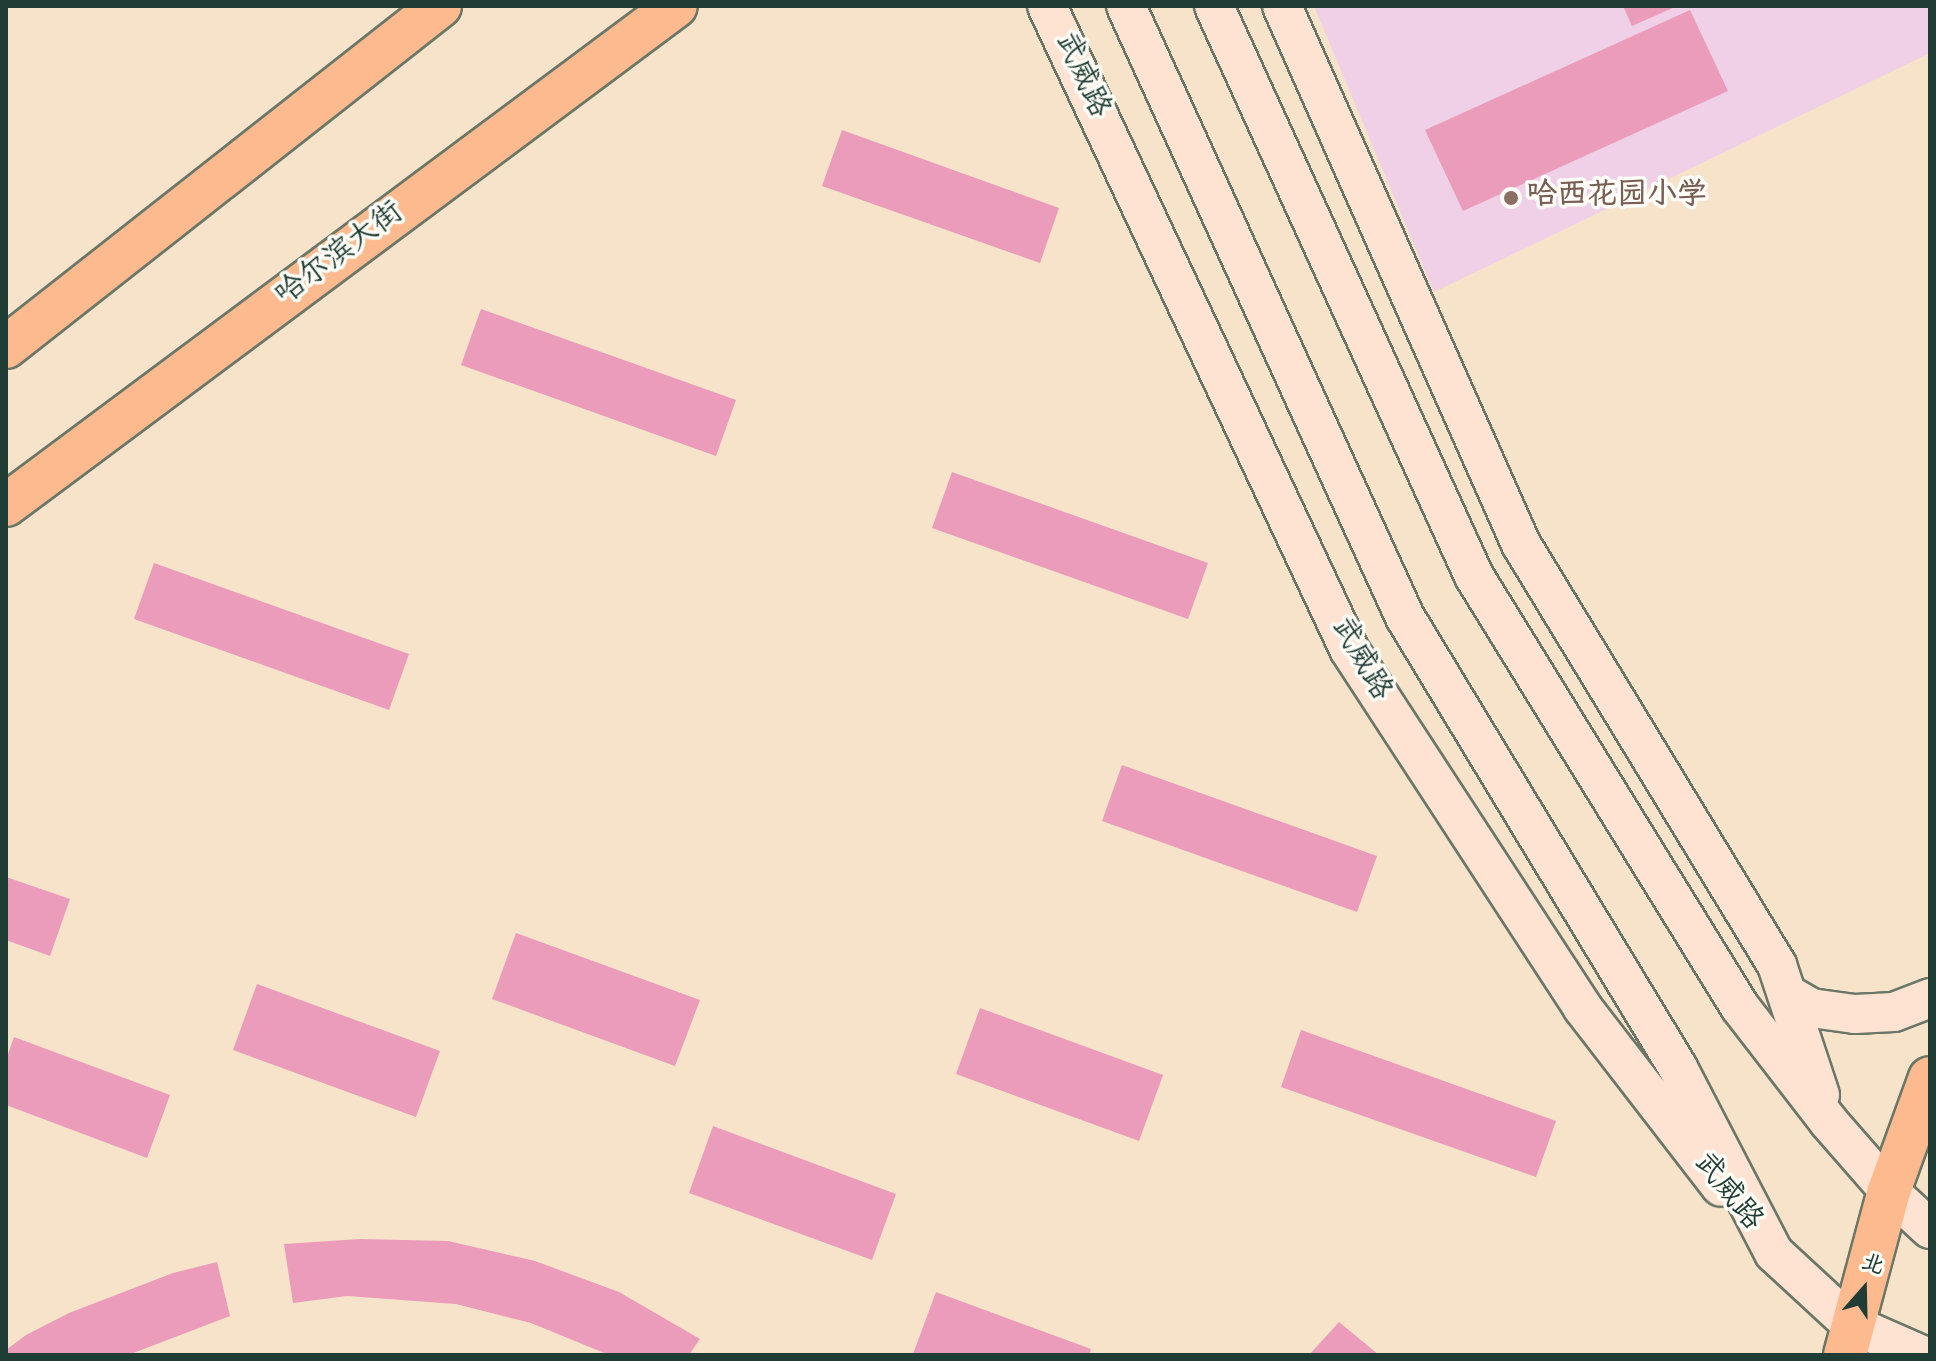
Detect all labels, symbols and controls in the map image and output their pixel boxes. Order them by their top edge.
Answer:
street label: 武威路 [1045,28,1115,124]
place label: 哈西花园小学 [1527,180,1707,216]
marker: 哈西花园小学 [1502,189,1520,207]
street label: 哈尔滨大街 [270,196,412,316]
street label: 武威路 [1321,612,1397,708]
street label: 武威路 [1684,1147,1768,1239]
north arrow [1824,1249,1904,1329]
text: 北 [1857,1250,1887,1282]

